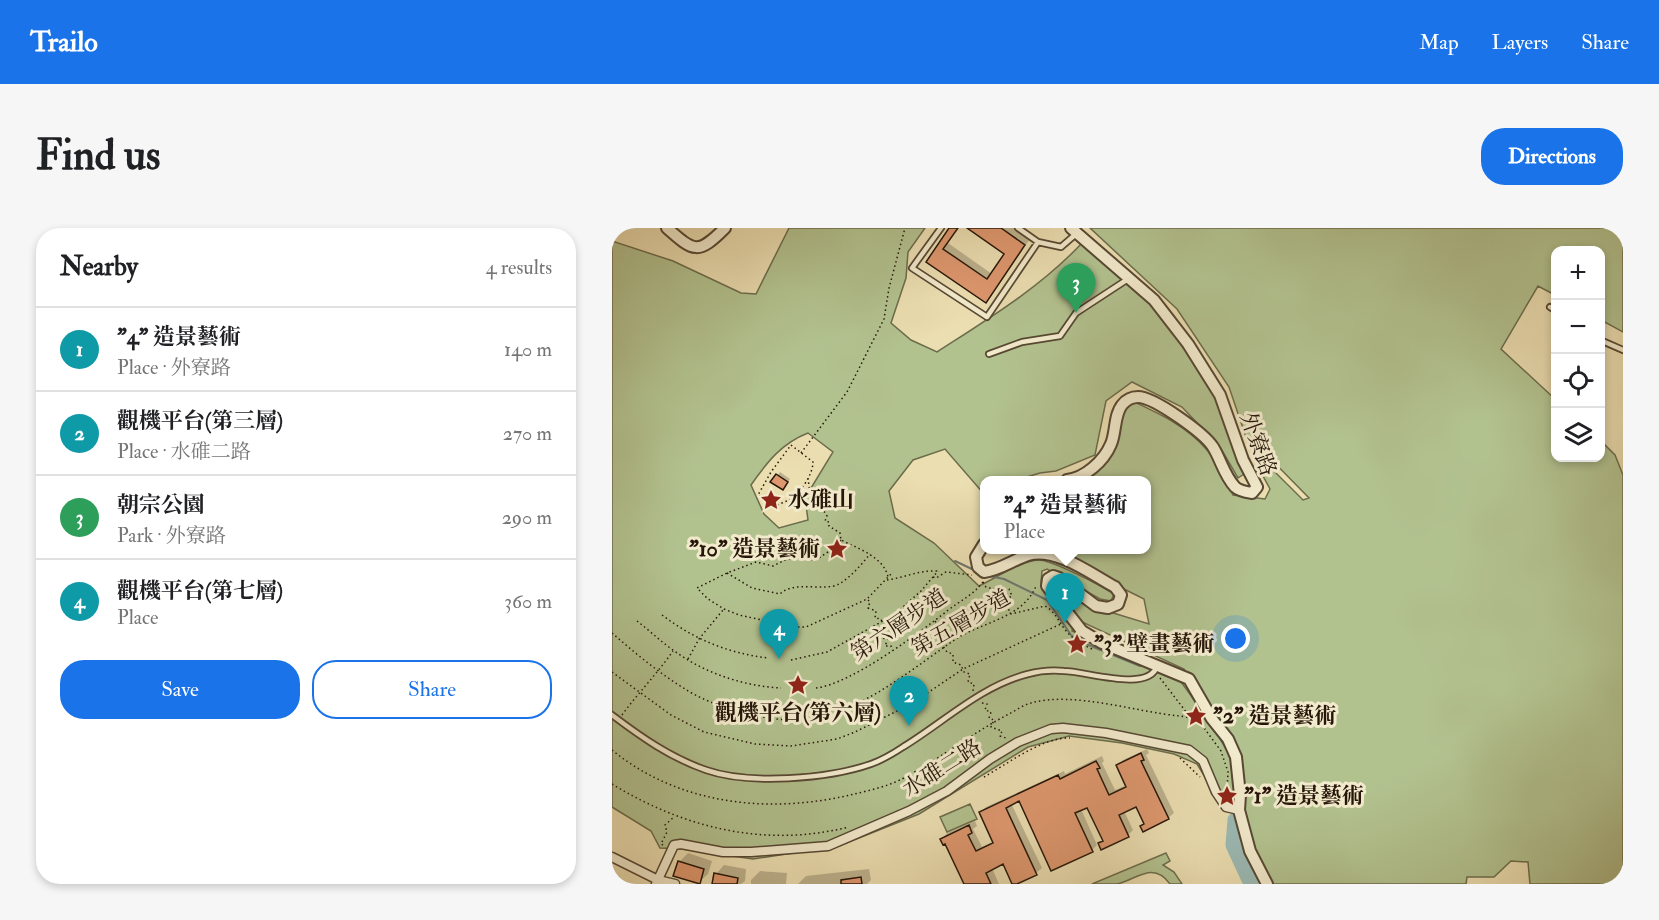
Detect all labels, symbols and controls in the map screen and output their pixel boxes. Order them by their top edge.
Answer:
text: Trailo [30,25,98,60]
text: Map [1419,29,1459,56]
text: Layers [1492,29,1548,56]
text: Share [1581,29,1629,56]
button: Directions [1481,128,1623,185]
text: Find us [36,130,160,182]
map controls [1551,246,1605,462]
button: + [1551,246,1605,300]
text: Nearby [60,251,138,283]
text: 4 results [486,255,552,280]
pin: 3 [1056,264,1096,313]
button: − [1551,300,1605,354]
text: "4" 造景藝術 [117,323,241,351]
text: 1 [76,337,83,362]
text: 140 m [504,337,552,362]
button: locate [1551,354,1605,408]
text: Place · 外寮路 [117,355,231,380]
text: 觀機平台(第三層) [117,407,283,435]
street label: 外寮路 [1234,408,1282,480]
button: layers [1551,408,1605,462]
text: 2 [74,421,85,446]
text: 270 m [503,421,552,446]
text: Place · 水碓二路 [117,439,251,464]
popup [980,476,1151,554]
place label: 水碓山 [788,486,854,514]
place icon: 水碓山 [759,488,783,512]
text: 朝宗公園 [117,491,205,519]
text: "4" 造景藝術 [1004,491,1127,519]
text: 3 [76,505,83,530]
text: 290 m [502,505,552,530]
text: Place [1004,519,1045,544]
text: Park · 外寮路 [117,523,226,548]
place label: "10" 造景藝術 [689,535,820,563]
place icon: "10" 造景藝術 [825,537,849,561]
pin: 1 [1046,574,1084,623]
text: 觀機平台(第七層) [117,577,283,605]
street label: 第六層步道 [846,583,952,667]
street label: 第五層步道 [906,583,1016,663]
text: 4 [74,589,85,614]
text: 360 m [504,589,552,614]
text: Place [117,605,158,630]
pin: 4 [760,610,798,659]
your location [1221,624,1250,653]
place label: "3" 壁畫藝術 [1094,630,1214,658]
place icon: "3" 壁畫藝術 [1065,632,1089,656]
button: Save [60,660,300,719]
button: Share [312,660,552,719]
place icon: 觀機平台(第六層) [786,673,810,697]
pin: 2 [890,676,928,726]
place label: 觀機平台(第六層) [715,699,881,727]
place label: "2" 造景藝術 [1213,702,1336,730]
place icon: "2" 造景藝術 [1184,704,1208,728]
street label: 水碓二路 [897,733,987,803]
place label: "1" 造景藝術 [1244,782,1364,810]
place icon: "1" 造景藝術 [1215,784,1239,808]

